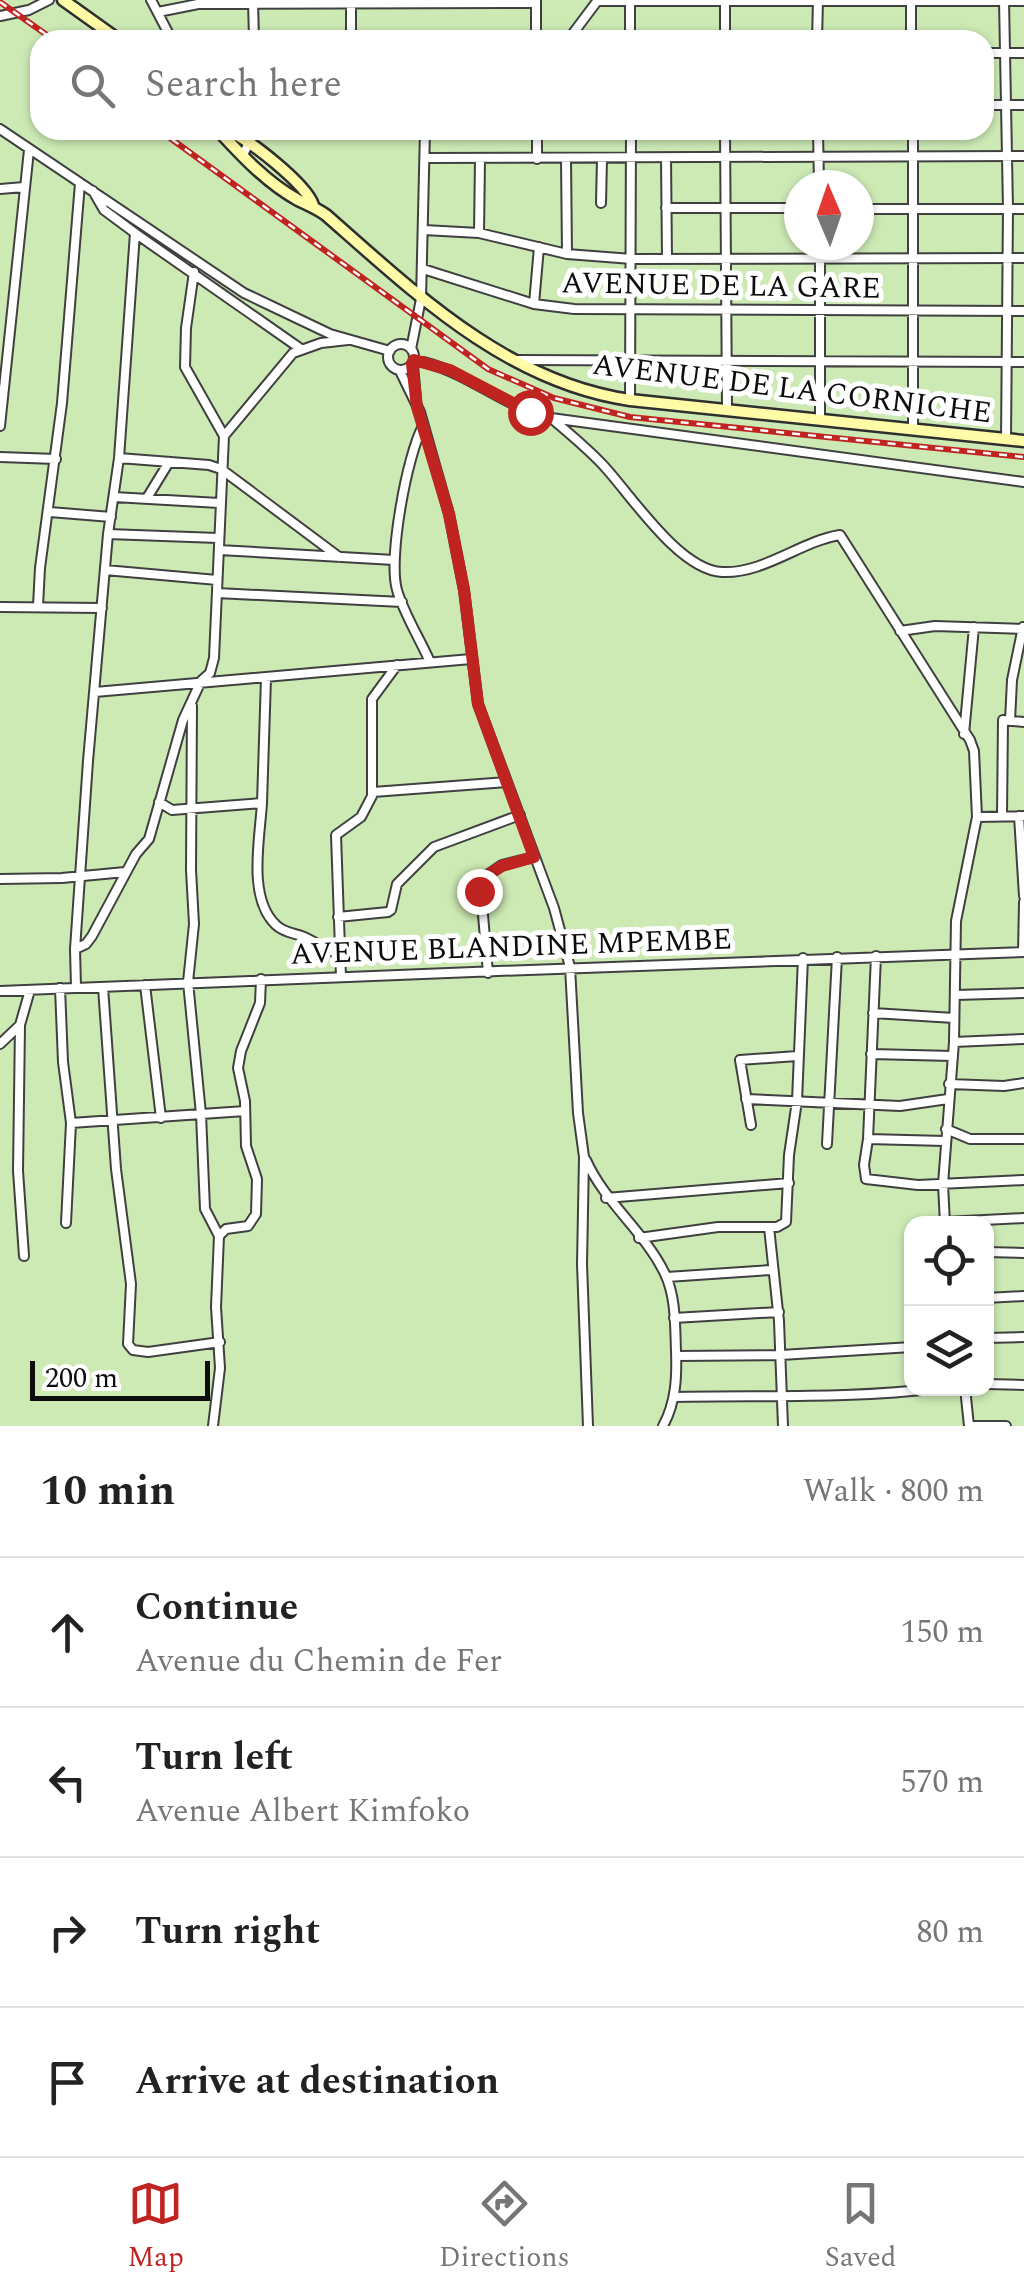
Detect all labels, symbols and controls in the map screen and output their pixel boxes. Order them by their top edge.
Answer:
search box [30,30,994,140]
text: Search here [145,56,342,114]
icon: search [65,58,120,113]
north arrow [784,170,874,260]
street label: AVENUE DE LA GARE [561,260,881,312]
street label: AVENUE DE LA CORNICHE [590,342,994,436]
route start [508,390,554,436]
route end [457,869,503,915]
street label: AVENUE BLANDINE MPEMBE [289,916,733,978]
map controls [904,1216,994,1396]
button: locate [904,1216,994,1306]
button: layers [904,1306,994,1396]
scale bar [30,1356,210,1400]
text: 200 m [45,1357,118,1400]
text: 10 min [40,1460,175,1523]
text: Walk · 800 m [803,1467,984,1516]
text: Continue [135,1579,298,1637]
icon: ahead [40,1605,95,1660]
text: 150 m [900,1608,984,1657]
text: Avenue du Chemin de Fer [135,1637,502,1686]
text: Turn left [135,1729,293,1787]
icon: left [40,1755,95,1810]
text: 570 m [900,1758,984,1807]
text: Avenue Albert Kimfoko [135,1787,470,1836]
text: Turn right [135,1903,320,1961]
icon: right [40,1905,95,1960]
text: 80 m [916,1908,984,1957]
text: Arrive at destination [135,2053,499,2111]
icon: arrive [40,2055,95,2110]
tab: Map [128,2176,184,2279]
tab: Directions [439,2176,570,2279]
tab: Saved [825,2176,896,2279]

